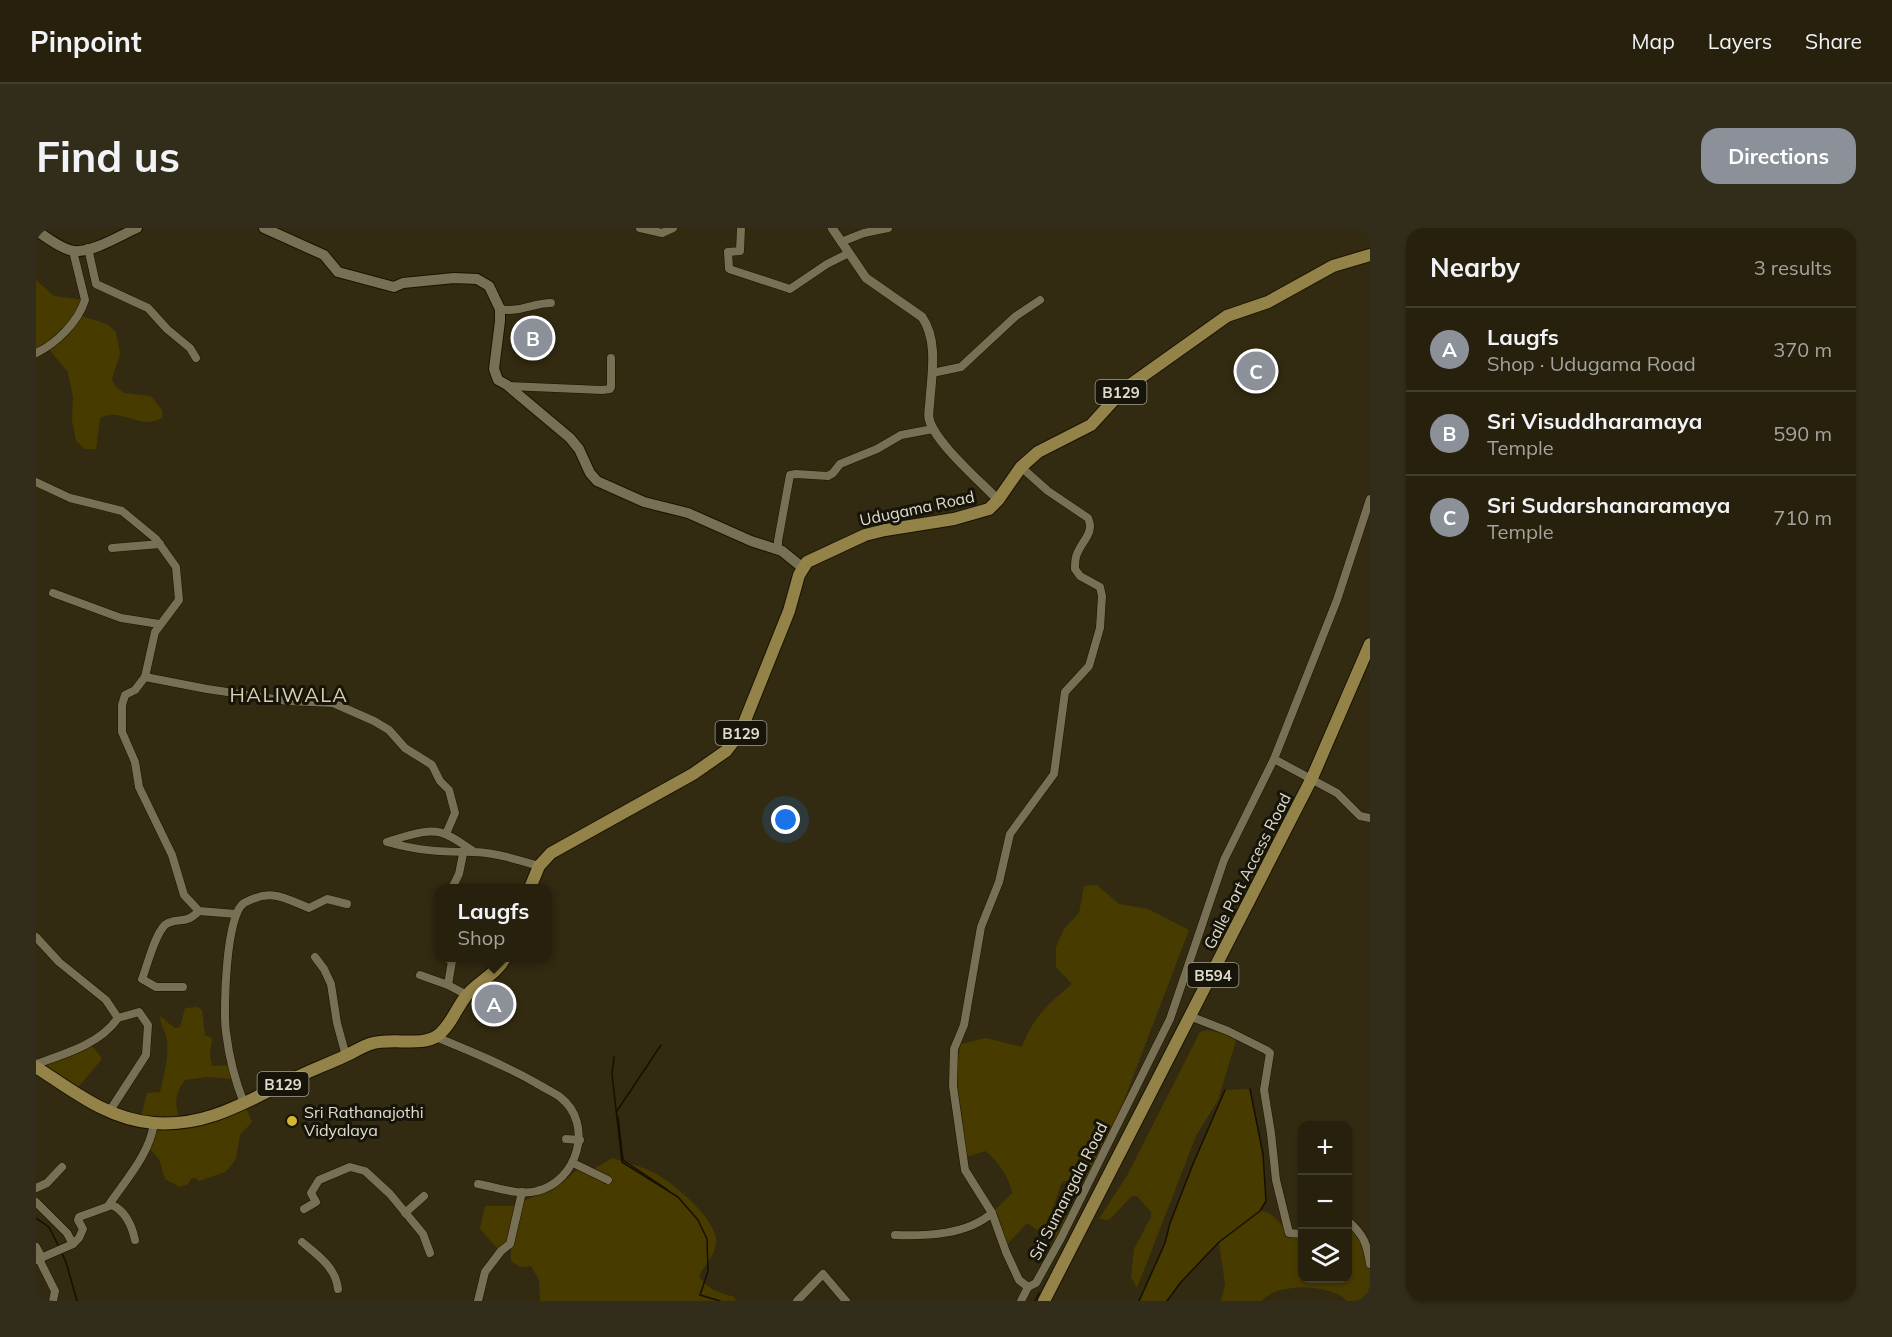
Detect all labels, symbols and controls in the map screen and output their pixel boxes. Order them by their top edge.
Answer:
text: Pinpoint [30,24,142,59]
text: Map [1632,28,1675,54]
text: Layers [1708,28,1772,54]
text: Share [1805,28,1862,54]
button: Directions [1701,128,1856,184]
text: Find us [36,130,180,183]
text: Nearby [1430,251,1520,284]
text: 3 results [1754,255,1832,280]
pin: B [514,316,552,360]
text: Laugfs [1487,323,1559,351]
text: A [1442,337,1457,362]
text: 370 m [1773,337,1832,362]
pin: C [1236,348,1276,394]
text: Shop · Udugama Road [1487,351,1696,376]
road number: B129 [1096,380,1146,404]
text: Sri Visuddharamaya [1487,407,1702,435]
text: B [1443,421,1456,446]
text: 590 m [1773,421,1832,446]
text: Temple [1487,435,1554,460]
street label: Udugama Road [858,486,976,530]
text: Sri Sudarshanaramaya [1487,491,1730,519]
text: C [1443,505,1456,530]
text: 710 m [1773,505,1832,530]
text: Temple [1487,519,1554,544]
district label: HALIWALA [229,682,349,707]
road number: B129 [716,721,766,745]
street label: Galle Port Access Road [1199,790,1295,952]
your location [771,805,800,834]
popup [435,884,552,962]
text: Laugfs [458,897,529,925]
text: Shop [458,925,505,950]
road number: B594 [1188,963,1238,987]
pin: A [474,982,514,1026]
road number: B129 [258,1072,308,1096]
place label: Sri Rathanajothi Vidyalaya [304,1102,424,1140]
marker: Sri Rathanajothi Vidyalaya [285,1114,299,1128]
street label: Sri Sumangala Road [1025,1119,1111,1263]
map controls [1298,1121,1352,1283]
button: + [1298,1121,1352,1175]
button: − [1298,1175,1352,1229]
button: layers [1298,1229,1352,1283]

